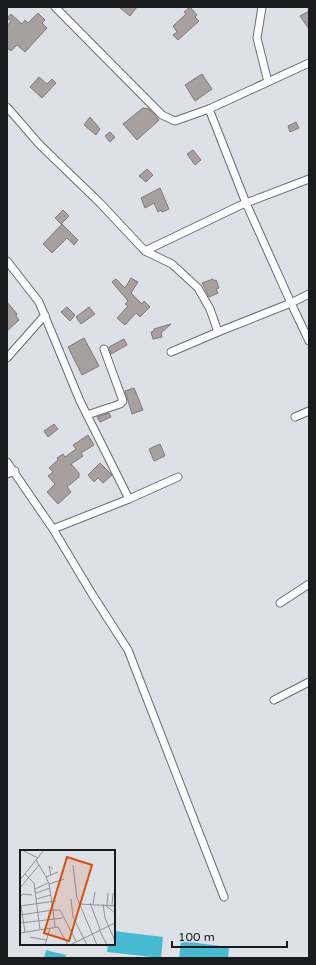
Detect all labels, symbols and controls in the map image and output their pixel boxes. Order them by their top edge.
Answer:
inset map [20,850,115,945]
scale bar [172,923,287,949]
text: 100 m [178,930,215,944]

